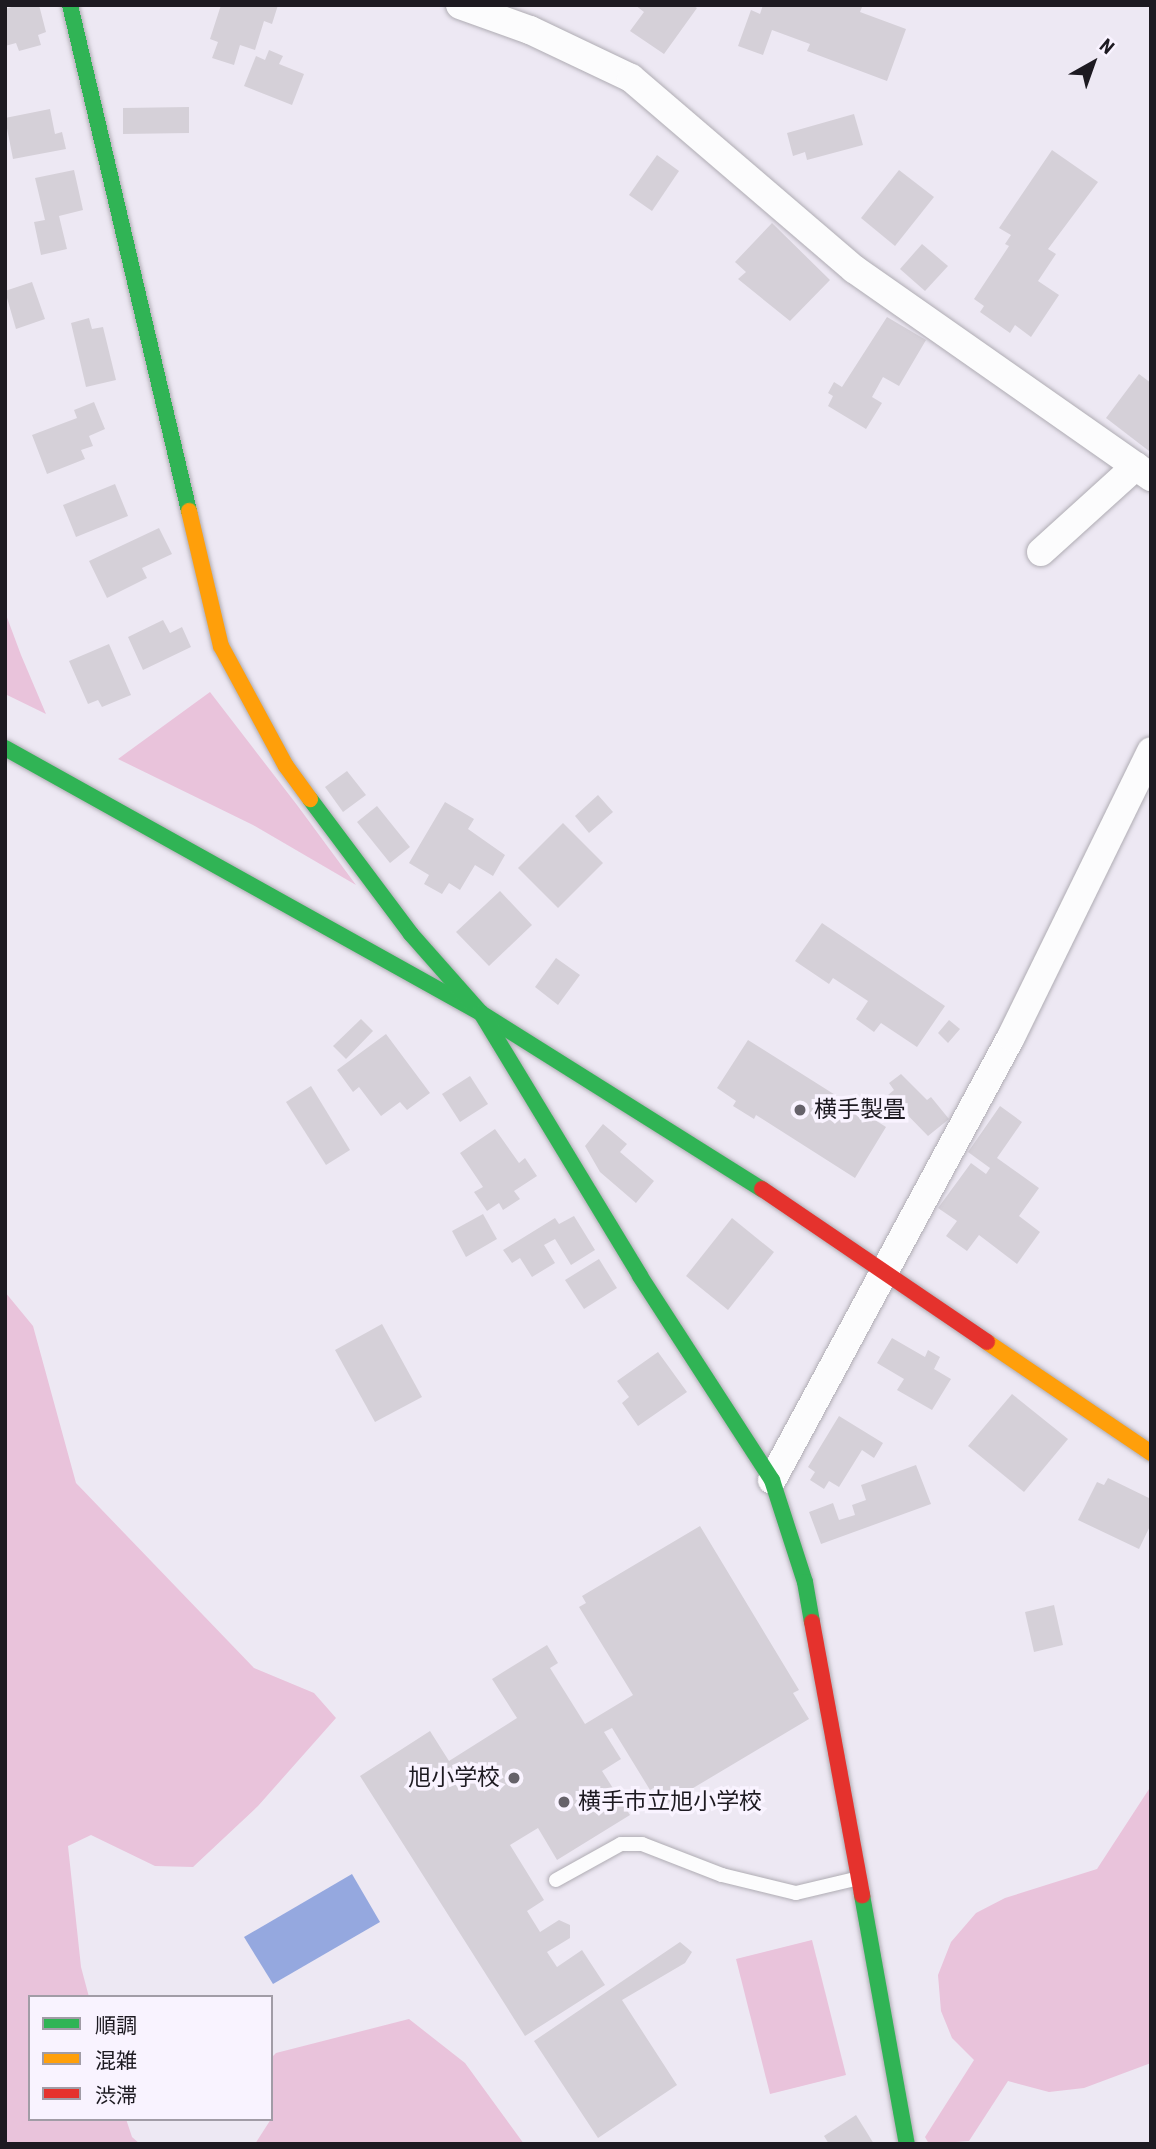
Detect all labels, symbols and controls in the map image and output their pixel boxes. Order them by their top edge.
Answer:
north arrow [1058,28,1128,98]
text: N [1095,34,1119,59]
place label: 横手製畳 [814,1096,906,1124]
marker: 横手製畳 [792,1102,808,1118]
place label: 旭小学校 [408,1764,500,1792]
marker: 旭小学校 [506,1770,522,1786]
place label: 横手市立旭小学校 [578,1788,762,1816]
marker: 横手市立旭小学校 [556,1794,572,1810]
legend [28,1995,273,2121]
text: 順調 [95,2014,137,2038]
text: 混雑 [95,2049,137,2073]
text: 渋滞 [95,2084,137,2108]

